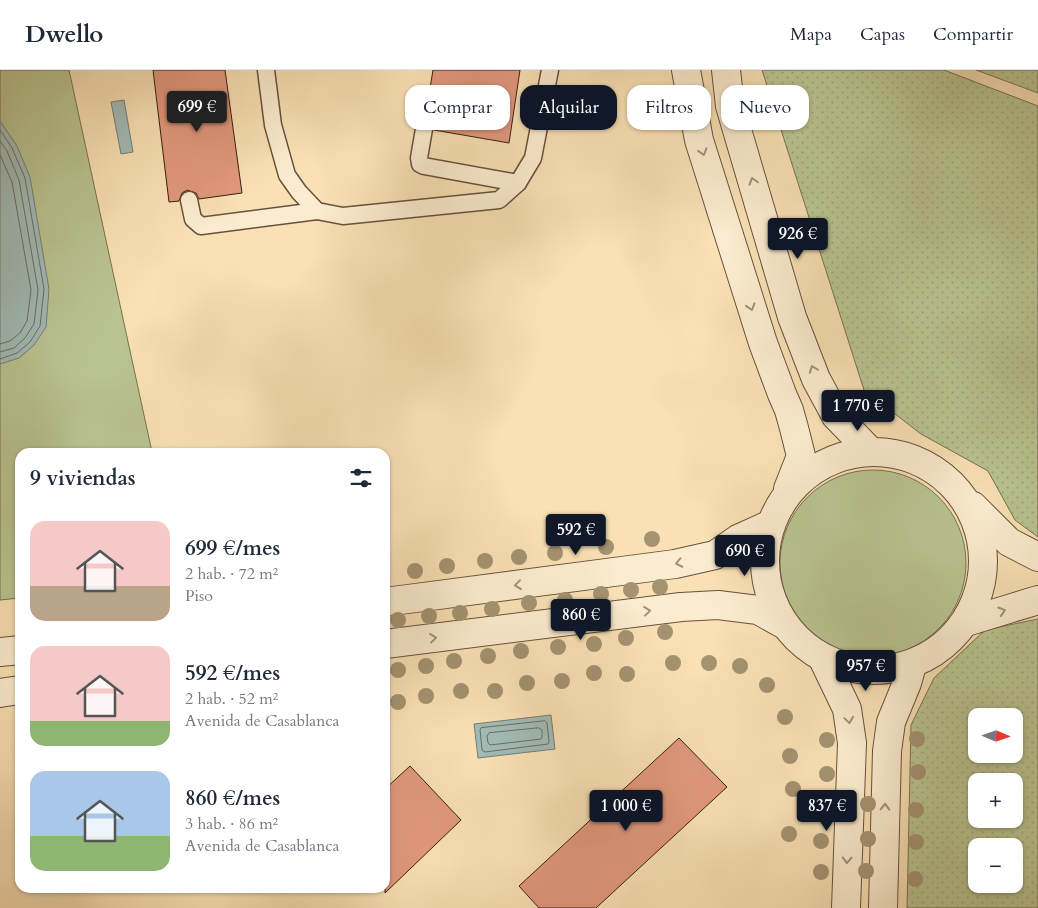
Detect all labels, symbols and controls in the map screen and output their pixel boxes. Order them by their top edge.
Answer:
text: Dwello [25,18,103,51]
text: Mapa [790,22,832,47]
text: Capas [860,22,905,47]
text: Compartir [933,22,1013,47]
chip: Comprar [405,85,510,130]
chip: Alquilar [520,85,617,130]
chip: Filtros [627,85,711,130]
chip: Nuevo [721,85,809,130]
pin: 699 € [162,90,232,133]
text: 699 € [178,96,216,118]
one-way arrow [697,147,707,156]
one-way arrow [748,178,758,186]
pin: 926 € [763,218,833,260]
text: 926 € [779,223,817,245]
one-way arrow [746,302,756,311]
one-way arrow [808,366,818,374]
pin: 1 770 € [812,390,904,432]
text: 1 770 € [833,395,883,417]
text: 9 viviendas [30,464,136,493]
icon: filters [347,464,375,492]
pin: 592 € [541,514,611,556]
text: 592 € [557,519,595,541]
text: 699 €/mes [185,534,280,563]
pin: 690 € [710,534,780,577]
text: 690 € [726,540,764,562]
icon: home [70,541,130,601]
one-way arrow [674,557,683,568]
text: 2 hab. · 72 m² [185,563,278,585]
one-way arrow [513,579,521,590]
text: Piso [185,585,213,607]
pin: 860 € [546,598,616,641]
text: 860 € [562,604,600,626]
one-way arrow [643,606,651,617]
one-way arrow [997,606,1006,616]
one-way arrow [430,633,438,644]
pin: 957 € [831,650,901,692]
text: 957 € [847,655,885,677]
text: 592 €/mes [185,659,280,688]
icon: home [70,666,130,726]
text: 2 hab. · 52 m² [185,688,278,710]
north arrow [968,708,1022,762]
map controls [968,708,1023,893]
text: Avenida de Casablanca [185,710,339,732]
one-way arrow [843,716,853,724]
button: + [968,773,1023,828]
text: 860 €/mes [185,784,280,813]
pin: 1 000 € [580,790,672,832]
pin: 837 € [792,790,862,832]
icon: home [70,791,130,851]
text: 1 000 € [601,795,651,817]
text: 837 € [808,795,846,817]
one-way arrow [880,803,890,810]
text: 3 hab. · 86 m² [185,813,278,835]
text: Avenida de Casablanca [185,835,339,857]
button: − [968,838,1023,893]
one-way arrow [842,856,852,864]

